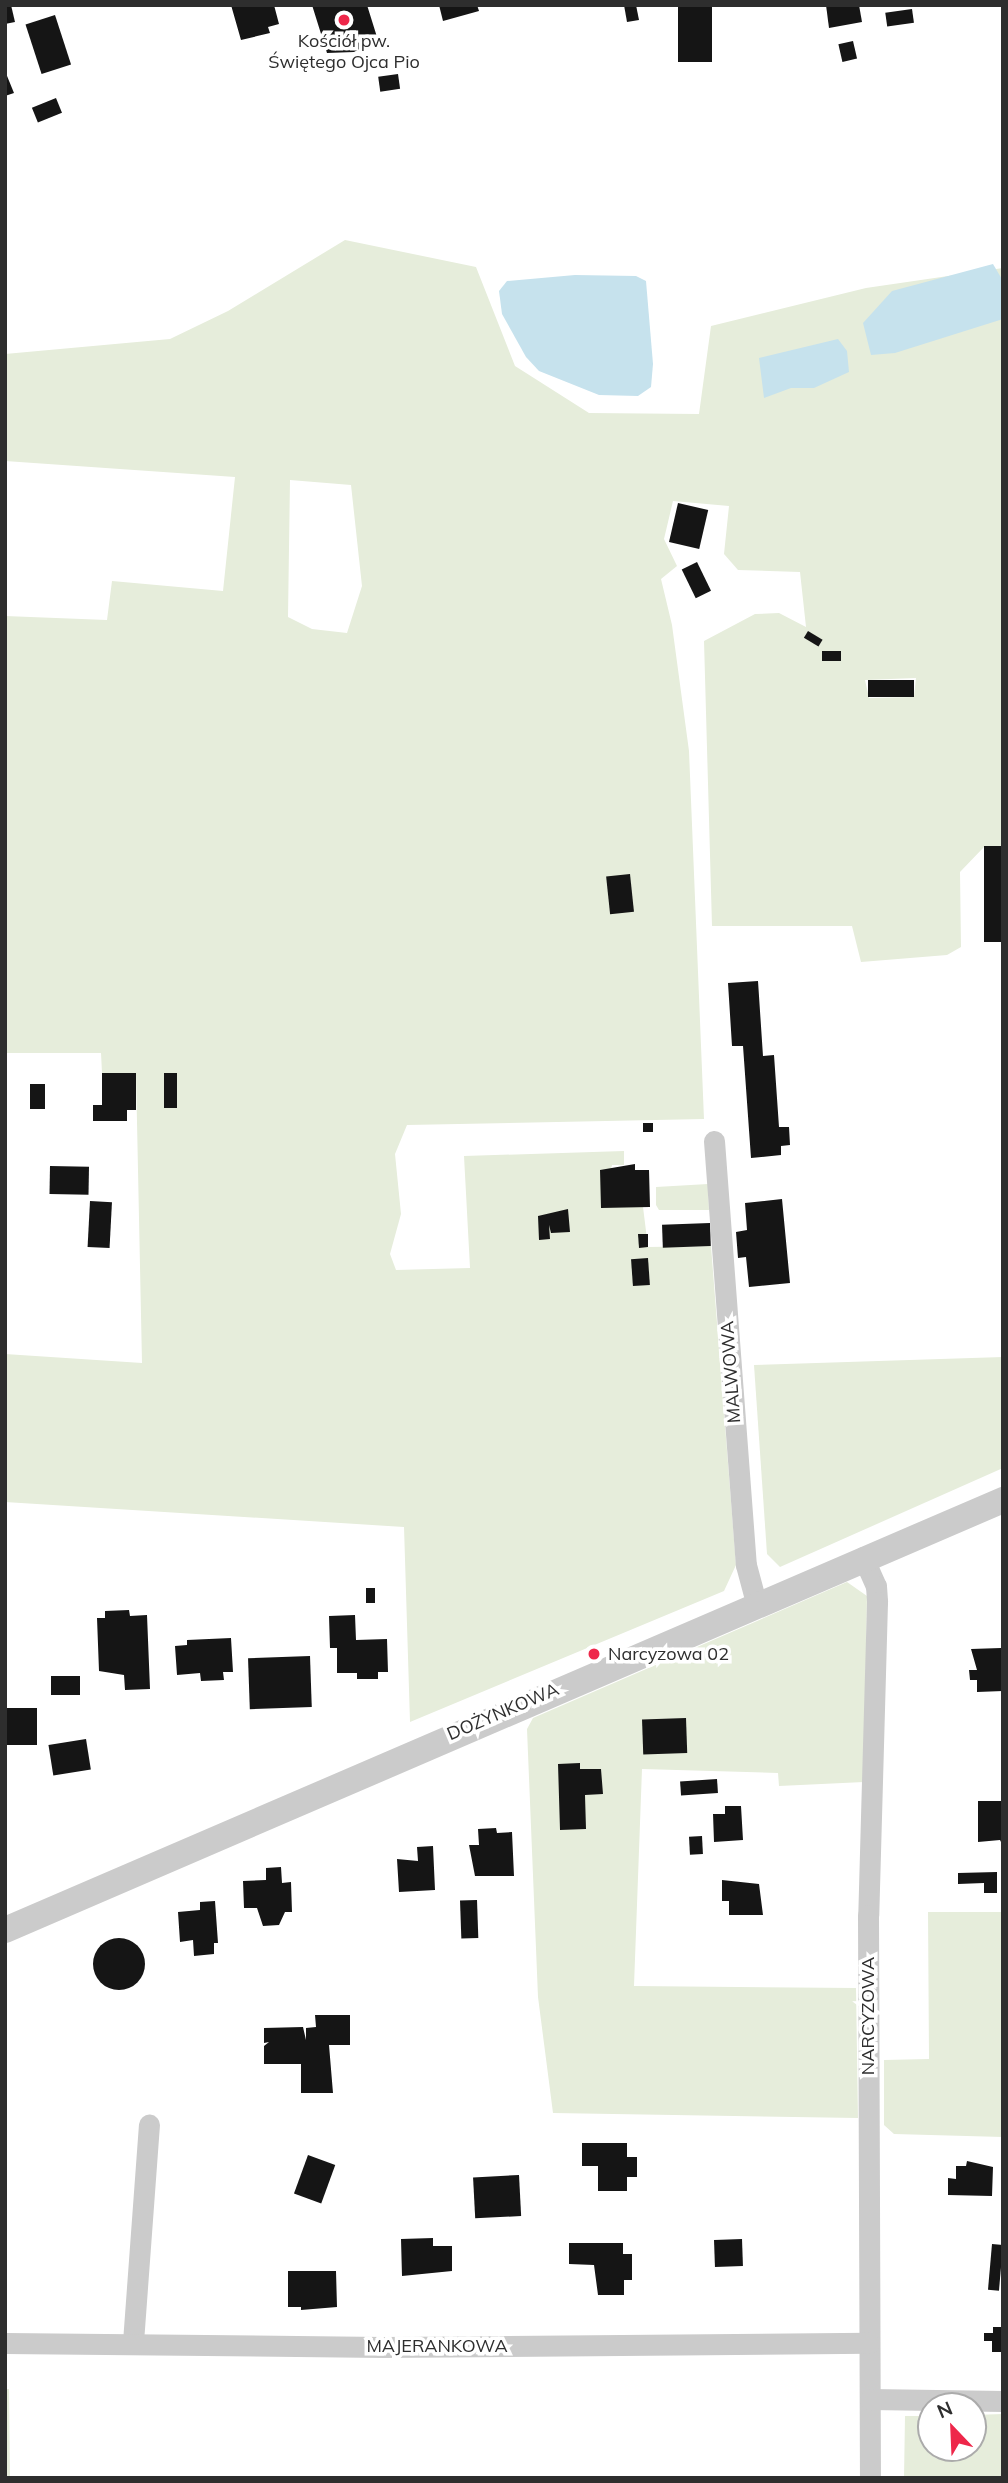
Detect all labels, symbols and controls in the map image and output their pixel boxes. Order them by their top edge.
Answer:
marker: Kościół pw. Świętego Ojca Pio [336,12,352,28]
place label: Kościół pw. Świętego Ojca Pio [268,31,420,74]
street label: MALWOWA [717,1320,745,1424]
place label: Narcyzowa 02 [608,1643,729,1665]
marker: Narcyzowa 02 [586,1646,602,1662]
street label: DOŻYNKOWA [444,1679,562,1745]
street label: NARCYZOWA [857,1957,879,2075]
street label: MAJERANKOWA [366,2335,508,2357]
north arrow [917,2392,987,2462]
text: N [933,2396,956,2423]

